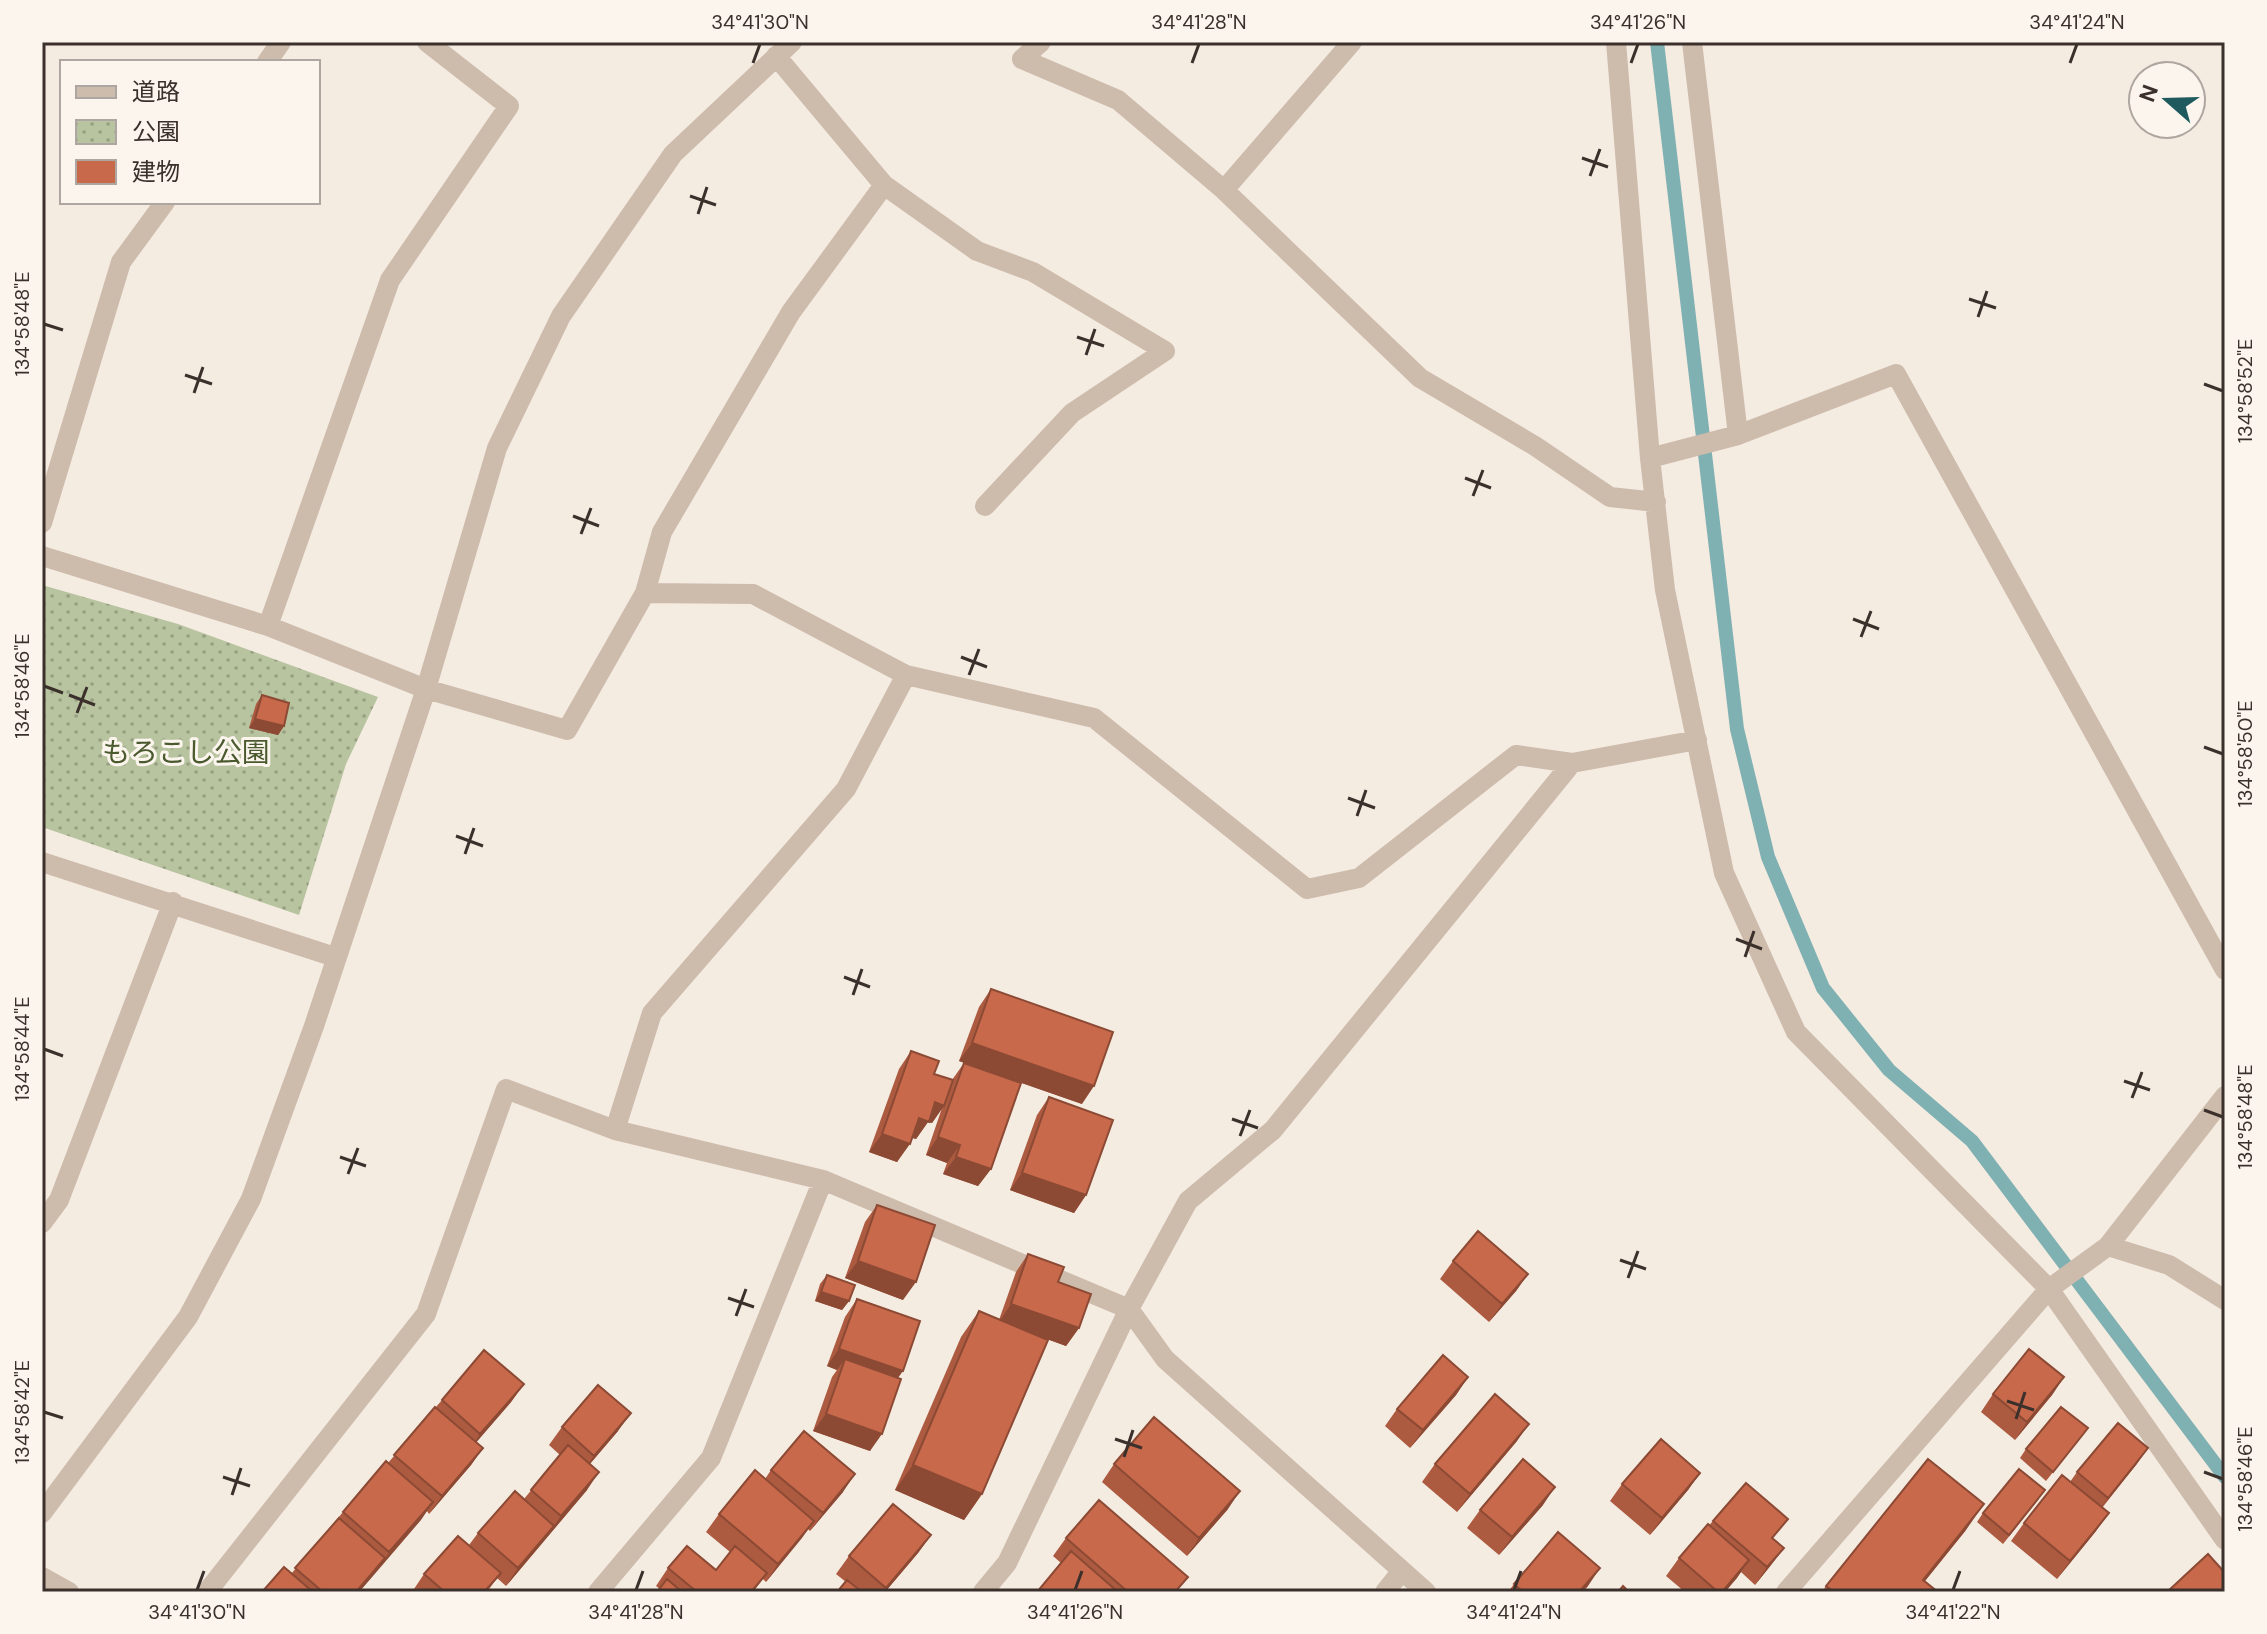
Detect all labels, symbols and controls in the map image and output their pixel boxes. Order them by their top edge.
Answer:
text: 34°41'30"N [711,9,809,35]
text: 34°41'28"N [1151,9,1247,35]
text: 34°41'26"N [1590,9,1686,35]
text: 34°41'24"N [2029,9,2125,35]
legend [60,60,320,204]
north arrow [2127,60,2207,140]
text: 道路 [132,76,180,107]
text: N [2132,81,2165,106]
text: 公園 [132,116,180,147]
text: 建物 [132,156,180,187]
text: 134°58'48"E [9,272,35,376]
text: 134°58'52"E [2232,339,2258,443]
text: 134°58'46"E [9,633,35,739]
text: 134°58'50"E [2232,701,2258,808]
park label: もろこし公園 [102,734,270,771]
text: 134°58'44"E [9,997,35,1101]
text: 134°58'48"E [2232,1065,2258,1169]
text: 134°58'42"E [9,1360,35,1464]
text: 134°58'46"E [2232,1426,2258,1532]
text: 34°41'30"N [148,1599,246,1625]
text: 34°41'28"N [588,1599,684,1625]
text: 34°41'26"N [1027,1599,1123,1625]
text: 34°41'24"N [1466,1599,1562,1625]
text: 34°41'22"N [1905,1599,2001,1625]

